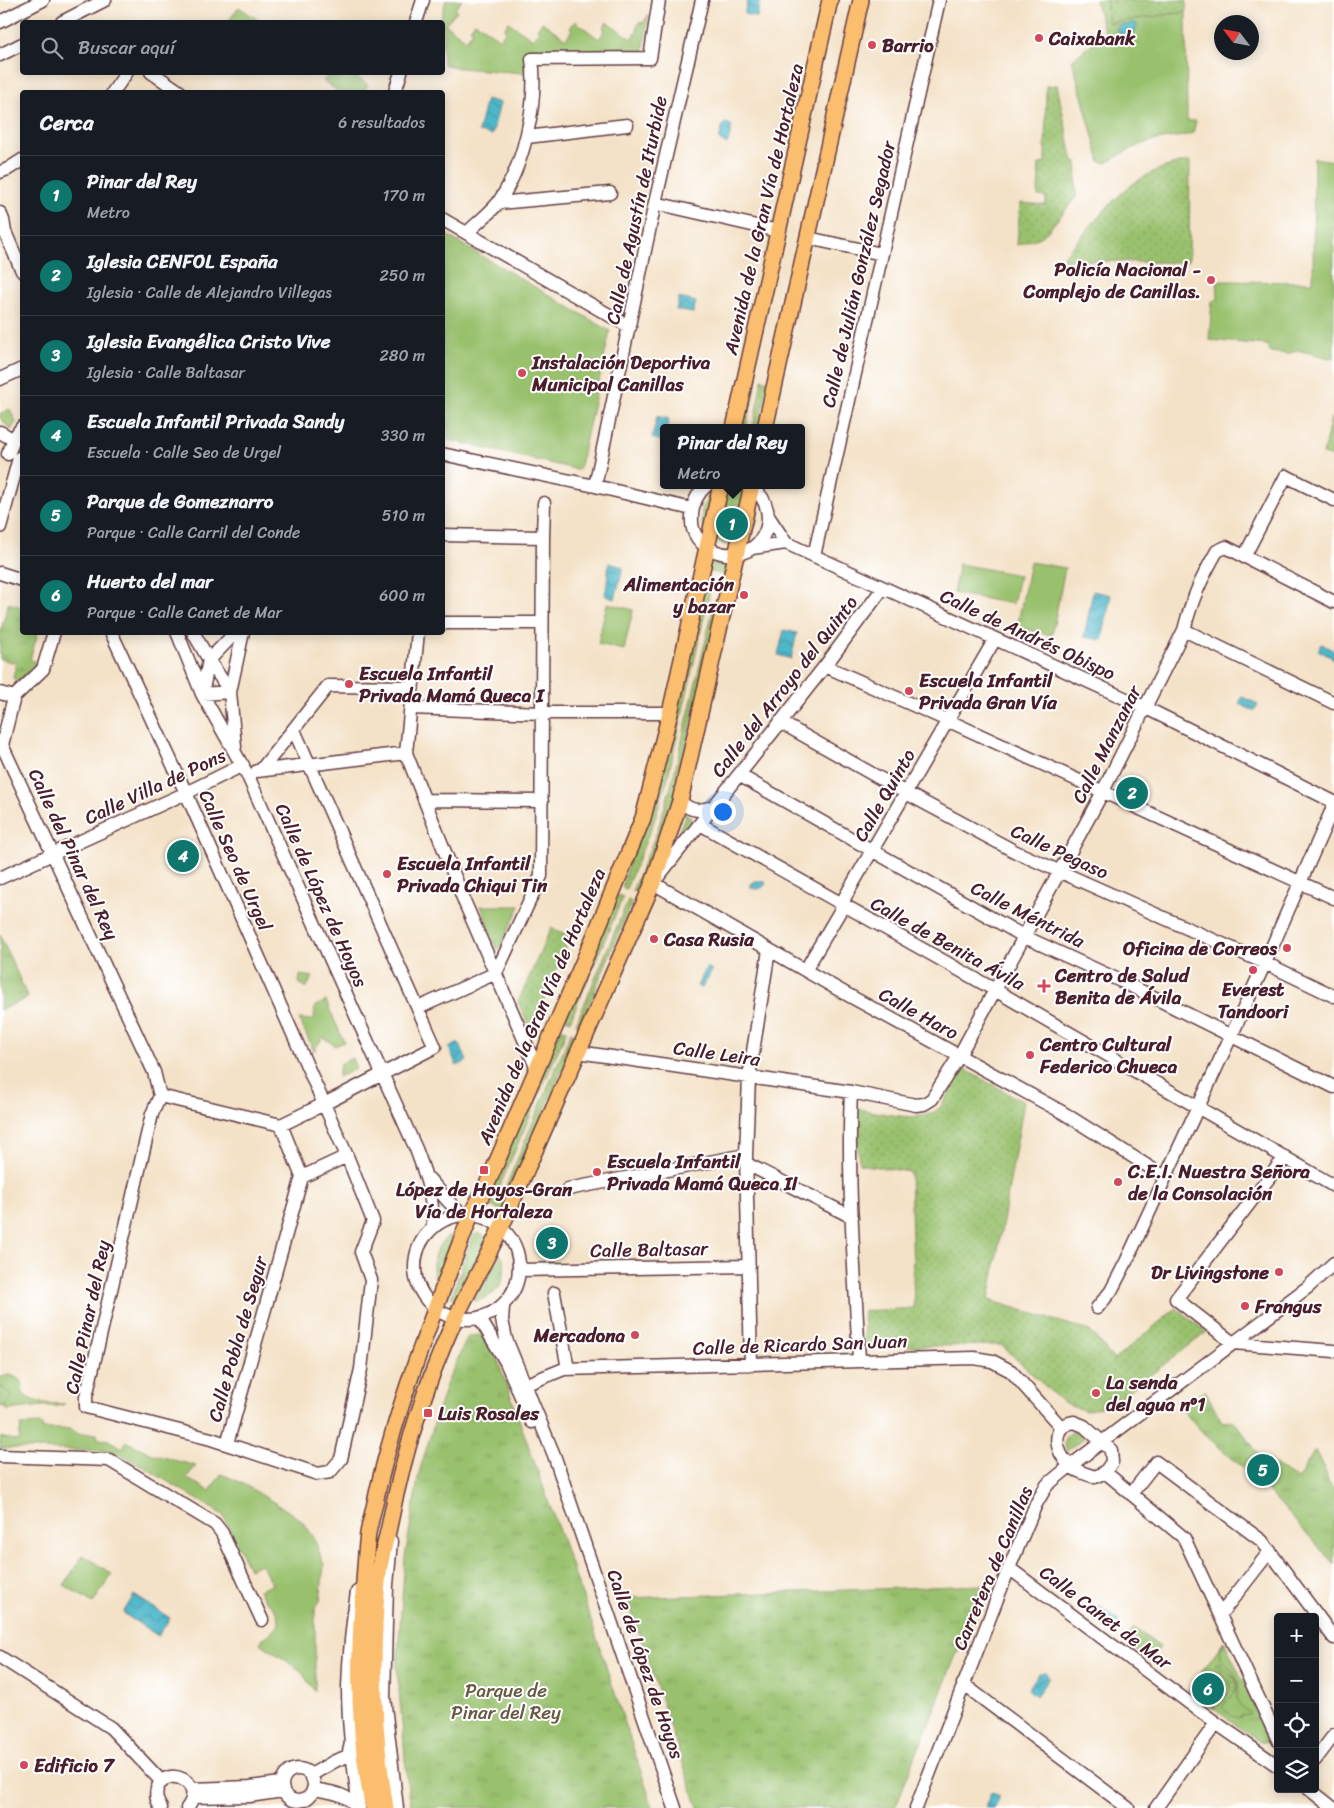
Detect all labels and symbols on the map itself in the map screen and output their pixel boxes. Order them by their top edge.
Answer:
north arrow [1214,15,1259,60]
place label: Caixabank [1048,22,1136,55]
place label: Barrio [882,29,934,62]
marker: Caixabank [1033,32,1045,44]
marker: Barrio [866,39,878,51]
street label: Avenida de la Gran Vía de Hortaleza [714,60,813,359]
street label: Calle de Agustín de Iturbide [596,92,677,328]
street label: Calle de Julián González Segador [812,136,906,411]
place label: Policía Nacional - Complejo de Canillas. [1023,253,1201,308]
marker: Policía Nacional - Complejo de Canillas. [1205,274,1217,286]
place label: Instalación Deportiva Municipal Canillas [531,346,711,401]
marker: Instalación Deportiva Municipal Canillas [516,367,528,379]
pin: 1 [716,505,748,543]
place label: Alimentación y bazar [623,568,736,623]
street label: Calle de Andrés Obispo [935,579,1121,690]
street label: Calle del Arroyo del Quinto [702,588,866,785]
marker: Alimentación y bazar [738,589,750,601]
place label: Escuela Infantil Privada Mamá Queca I [359,657,545,712]
place label: Escuela Infantil Privada Gran Vía [919,664,1057,719]
marker: Escuela Infantil Privada Mamá Queca I [343,678,355,690]
street label: Calle Manzanar [1062,678,1151,809]
marker: Escuela Infantil Privada Gran Vía [903,685,915,697]
street label: Calle Villa de Pons [79,739,232,834]
street label: Calle Quinto [844,742,925,848]
street label: Calle del Pinar del Rey [19,763,128,946]
pin: 2 [1116,774,1148,812]
street label: Calle Seo de Urgel [190,784,282,937]
street label: Calle de López de Hoyos [266,798,377,993]
your location [710,799,736,825]
street label: Calle Pegaso [1005,814,1115,889]
pin: 4 [167,837,199,875]
place label: Escuela Infantil Privada Chiqui Tin [397,847,548,902]
street label: Avenida de la Gran Vía de Hortaleza [468,862,615,1151]
marker: Escuela Infantil Privada Chiqui Tin [381,868,393,880]
street label: Calle Méntrida [965,872,1091,958]
street label: Calle de Benita Ávila [864,887,1032,1000]
place label: Casa Rusia [663,923,754,956]
place label: Oficina de Correos [1123,932,1278,965]
marker: Casa Rusia [648,933,660,945]
marker: Oficina de Correos [1281,942,1293,954]
place label: Centro de Salud Benita de Ávila [1054,959,1191,1014]
marker: Everest Tandoori [1247,964,1259,976]
place label: Everest Tandoori [1218,973,1290,1028]
street label: Calle Haro [873,978,965,1049]
marker: Centro de Salud Benita de Ávila [1037,979,1051,993]
place label: Centro Cultural Federico Chueca [1039,1028,1178,1083]
street label: Calle Leira [671,1031,763,1076]
marker: Centro Cultural Federico Chueca [1024,1049,1036,1061]
place label: Escuela Infantil Privada Mamá Queca II [607,1145,799,1200]
place label: C.E.I. Nuestra Señora de la Consolación [1127,1155,1310,1210]
marker: López de Hoyos-Gran Vía de Hortaleza [478,1164,490,1176]
marker: Escuela Infantil Privada Mamá Queca II [591,1166,603,1178]
place label: López de Hoyos-Gran Vía de Hortaleza [396,1173,573,1228]
marker: C.E.I. Nuestra Señora de la Consolación [1112,1176,1124,1188]
pin: 3 [536,1224,568,1262]
street label: Calle Baltasar [590,1232,709,1267]
street label: Calle Pinar del Rey [55,1237,120,1397]
street label: Calle Pobla de Segur [198,1251,277,1426]
place label: Dr Livingstone [1151,1256,1269,1289]
marker: Dr Livingstone [1273,1266,1285,1278]
place label: Frangus [1254,1290,1323,1323]
marker: Frangus [1239,1300,1251,1312]
place label: Mercadona [533,1319,625,1352]
street label: Calle de Ricardo San Juan [692,1324,908,1365]
marker: Mercadona [629,1329,641,1341]
place label: La senda del agua nº1 [1106,1366,1205,1421]
marker: La senda del agua nº1 [1090,1387,1102,1399]
place label: Luis Rosales [438,1397,540,1430]
marker: Luis Rosales [422,1407,434,1419]
pin: 5 [1247,1451,1279,1489]
street label: Carretera de Canillas [943,1481,1042,1655]
street label: Calle Canet de Mar [1032,1556,1180,1679]
street label: Calle de López de Hoyos [598,1565,694,1764]
pin: 6 [1192,1670,1224,1708]
park label: Parque de Pinar del Rey [451,1674,561,1729]
place label: Edificio 7 [34,1749,116,1782]
marker: Edificio 7 [18,1759,30,1771]

